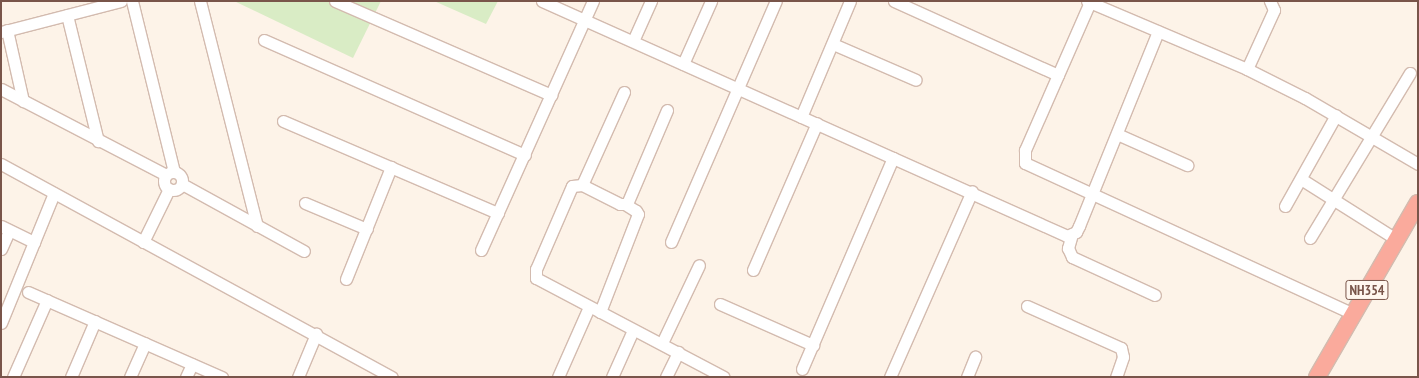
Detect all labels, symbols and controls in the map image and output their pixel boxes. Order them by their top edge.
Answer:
road number: NH354 [1345,278,1389,302]

